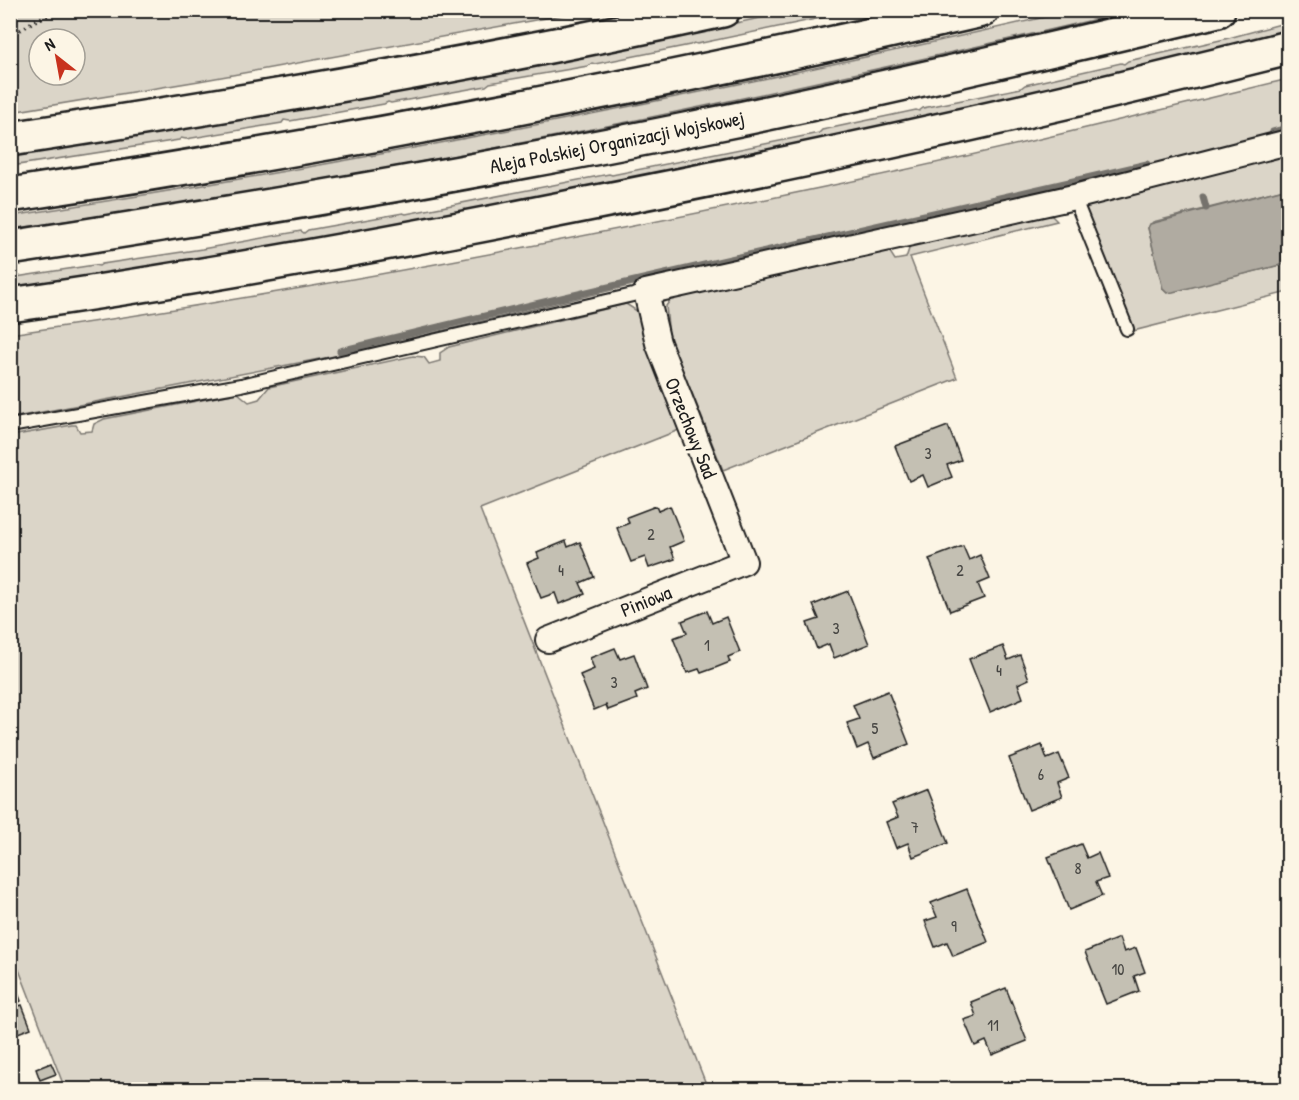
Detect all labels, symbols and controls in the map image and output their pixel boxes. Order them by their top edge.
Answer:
north arrow [27,27,87,87]
text: N [40,32,59,56]
street label: Aleja Polskiej Organizacji Wojskowej [487,104,747,179]
street label: Orzechowy Sad [659,373,724,483]
house number: 3 [924,442,932,464]
house number: 2 [647,523,655,545]
house number: 4 [558,559,564,581]
house number: 2 [956,559,964,581]
street label: Piniowa [616,578,675,623]
house number: 3 [832,617,840,639]
house number: 1 [704,634,710,656]
house number: 4 [996,659,1002,681]
house number: 3 [610,671,618,693]
house number: 5 [872,717,879,739]
house number: 6 [1038,763,1044,785]
house number: 7 [911,816,919,838]
house number: 8 [1075,857,1082,879]
house number: 9 [951,915,957,937]
house number: 10 [1112,958,1124,980]
house number: 11 [987,1014,999,1036]

